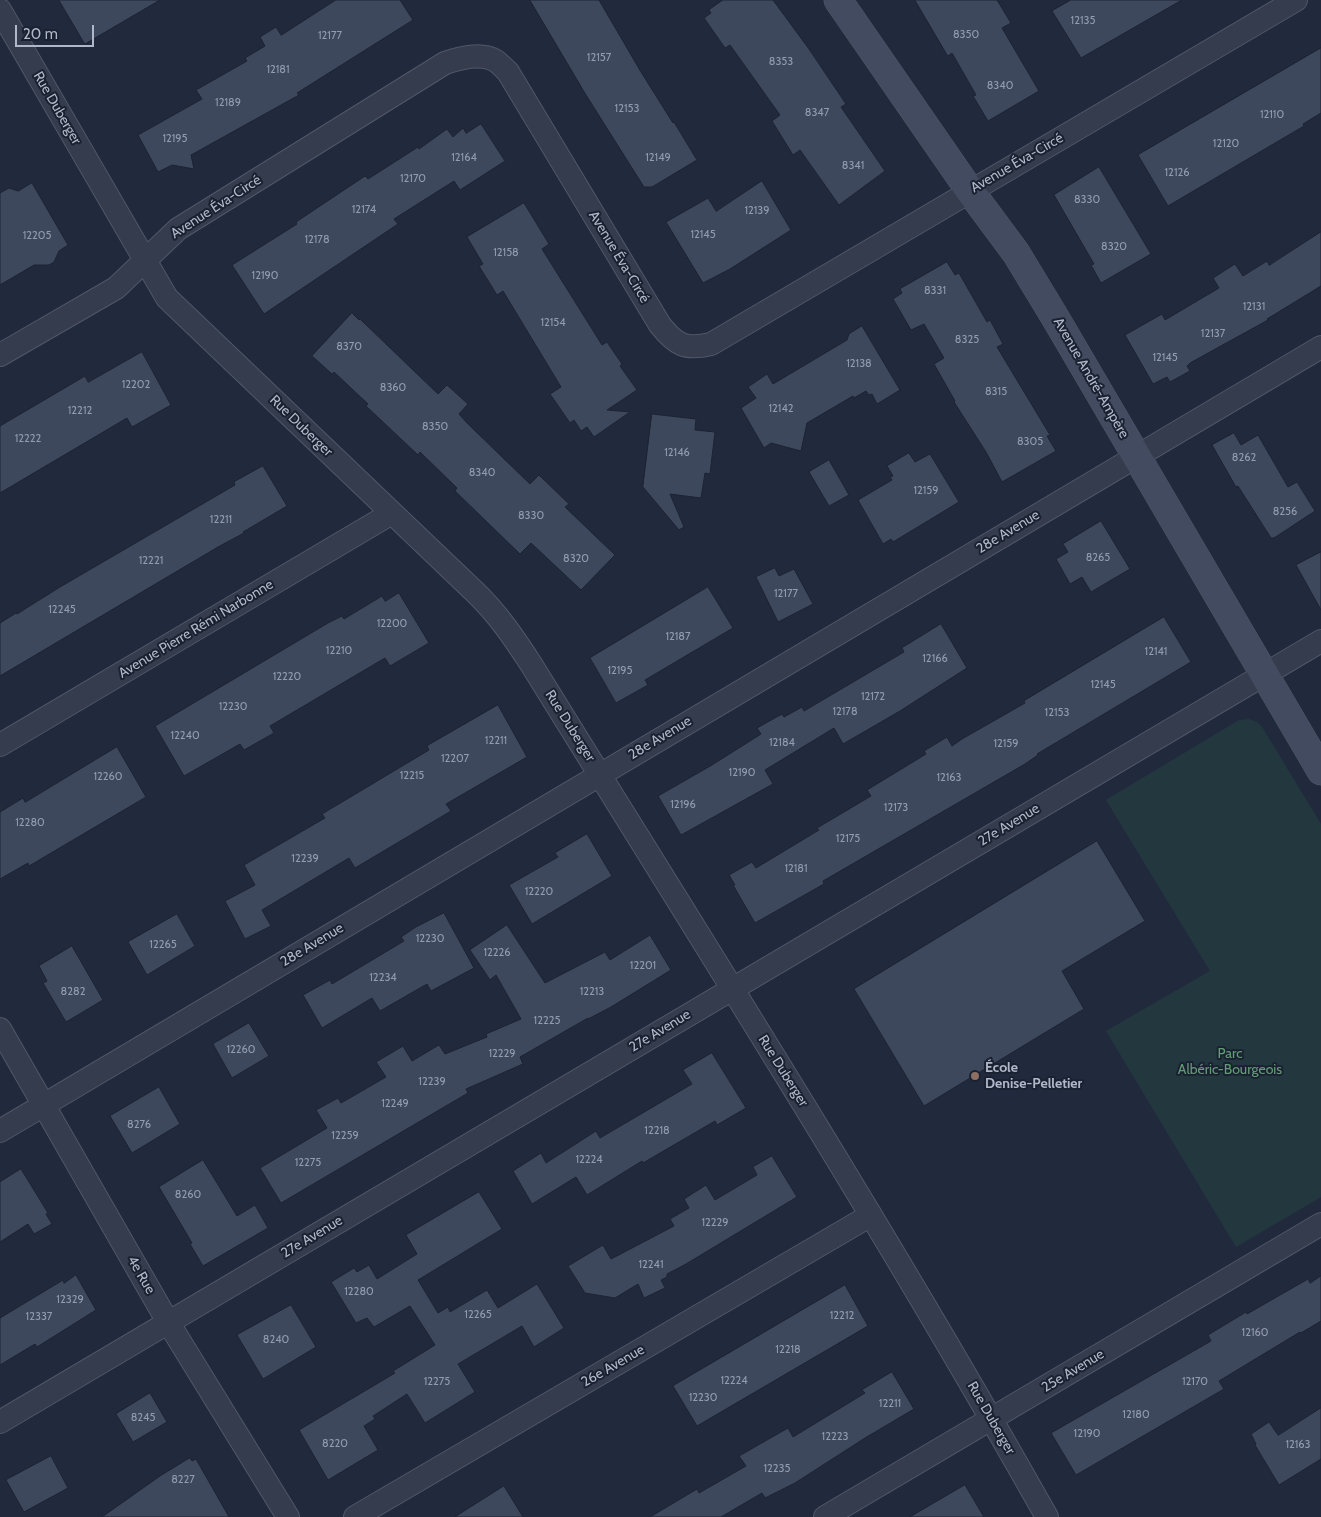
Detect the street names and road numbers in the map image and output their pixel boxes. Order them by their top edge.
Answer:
street label: Rue Duberger [29,69,85,147]
street label: Avenue Éva-Circé [968,130,1066,196]
street label: Avenue Éva-Circé [168,172,264,242]
street label: Avenue Éva-Circé [585,208,653,306]
street label: Avenue André-Ampère [1050,315,1132,441]
street label: Rue Duberger [266,392,336,460]
street label: 28e Avenue [973,507,1043,557]
street label: Avenue Pierre Rémi Narbonne [116,576,276,682]
street label: Rue Duberger [541,687,599,765]
street label: 28e Avenue [625,713,695,763]
street label: 27e Avenue [975,800,1043,850]
street label: 28e Avenue [277,920,347,970]
street label: 27e Avenue [626,1006,694,1056]
street label: Rue Duberger [754,1032,812,1110]
street label: 27e Avenue [278,1212,346,1262]
street label: 4e Rue [123,1253,159,1297]
street label: 26e Avenue [578,1341,648,1391]
street label: 25e Avenue [1039,1346,1107,1396]
street label: Rue Duberger [963,1379,1019,1457]

